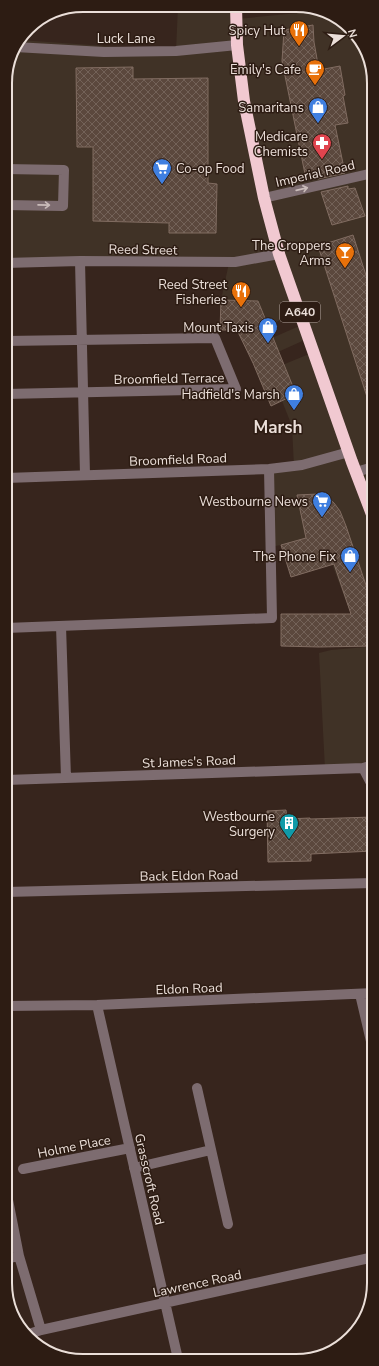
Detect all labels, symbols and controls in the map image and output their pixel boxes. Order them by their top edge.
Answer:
north arrow [323,16,363,56]
restaurant icon: Spicy Hut [288,19,310,47]
place label: Spicy Hut [229,22,285,40]
text: N [344,27,360,39]
street label: Luck Lane [97,30,155,48]
cafe icon: Emily's Cafe [304,58,326,86]
place label: Emily's Cafe [230,61,301,79]
shop icon: Samaritans [307,96,329,124]
place label: Samaritans [238,99,304,117]
place label: Medicare Chemists [254,128,308,161]
pharmacy icon: Medicare Chemists [311,132,333,160]
street label: Imperial Road [274,156,357,192]
supermarket icon: Co-op Food [151,157,173,185]
place label: Co-op Food [176,160,244,178]
one-way arrow [295,185,308,193]
one-way arrow [37,201,50,209]
place label: The Croppers Arms [252,237,331,270]
street label: Reed Street [108,240,178,260]
bar icon: The Croppers Arms [334,241,356,269]
place label: Reed Street Fisheries [158,276,227,309]
restaurant icon: Reed Street Fisheries [230,280,252,308]
road number: A640 [280,302,320,322]
shop icon: Mount Taxis [257,316,279,344]
place label: Mount Taxis [183,319,254,337]
street label: Broomfield Terrace [114,369,225,389]
shop icon: Hadfield's Marsh [283,383,305,411]
place label: Hadfield's Marsh [181,386,280,404]
district label: Marsh [254,416,302,439]
street label: Broomfield Road [129,449,227,471]
supermarket icon: Westbourne News [311,490,333,518]
place label: Westbourne News [199,493,308,511]
shop icon: The Phone Fix [339,545,361,573]
place label: The Phone Fix [253,548,336,566]
street label: St James's Road [142,751,236,773]
place label: Westbourne Surgery [203,808,275,841]
building icon: Westbourne Surgery [278,812,300,840]
street label: Back Eldon Road [140,866,239,886]
street label: Eldon Road [155,979,223,999]
street label: Holme Place [36,1131,112,1163]
street label: Grasscroft Road [130,1132,168,1227]
street label: Lawrence Road [151,1266,243,1302]

